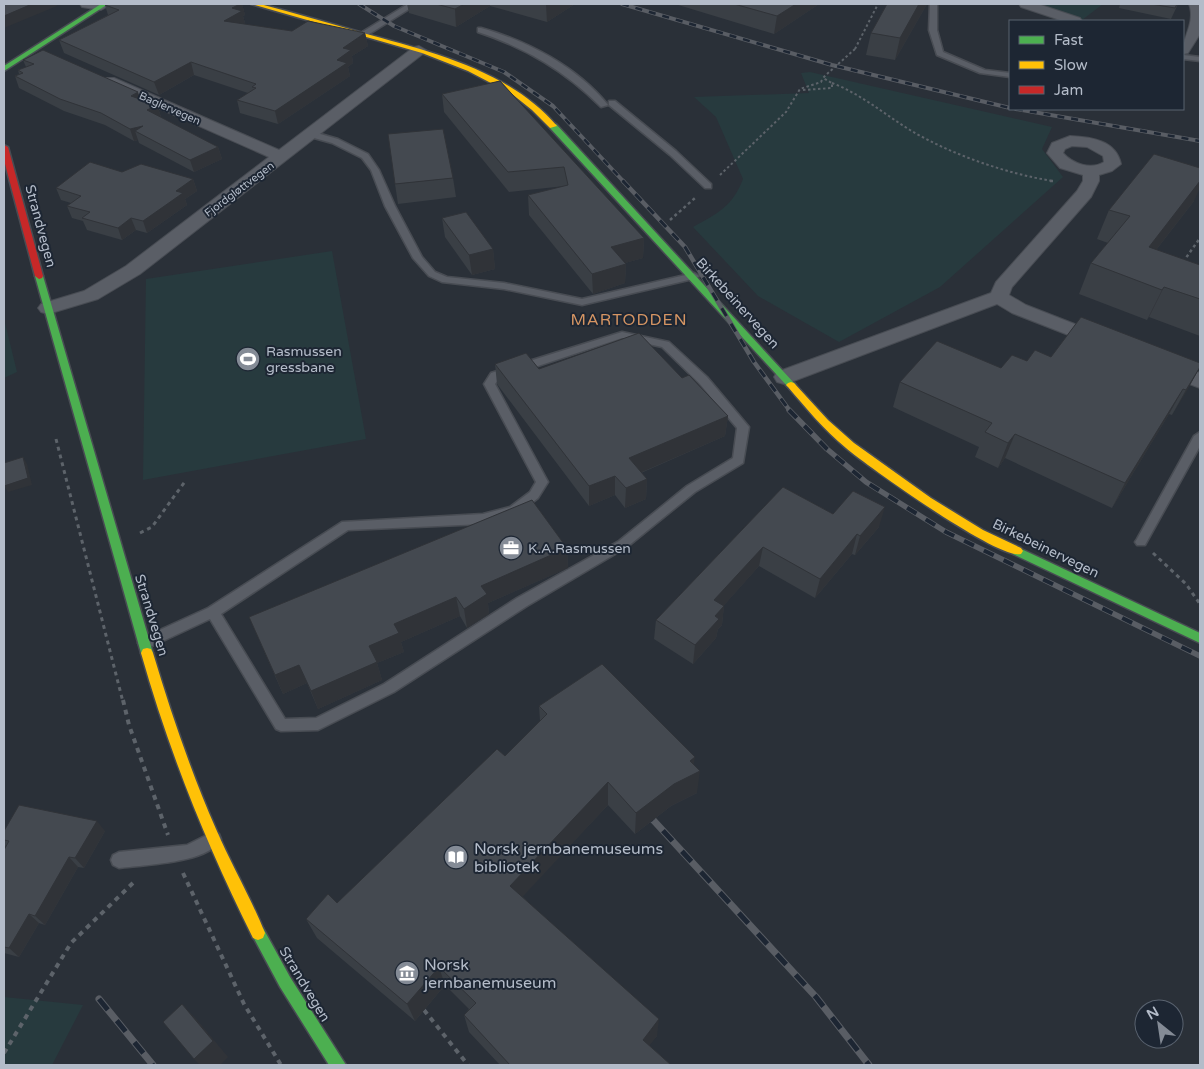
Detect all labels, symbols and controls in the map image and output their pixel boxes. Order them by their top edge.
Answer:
legend [1009,20,1184,110]
text: Fast [1054,31,1084,49]
text: Slow [1054,56,1088,74]
text: Jam [1054,81,1083,99]
street label: Baglervegen [137,89,202,128]
street label: Fjordgløttvegen [202,159,277,220]
street label: Strandvegen [21,183,60,269]
street label: Birkebeinervegen [692,254,783,352]
district label: MARTODDEN [570,310,688,330]
place label: Rasmussen gressbane [266,343,342,376]
sports icon: Rasmussen gressbane [235,346,261,372]
street label: Birkebeinervegen [990,515,1102,582]
office icon: K.A.Rasmussen [498,535,524,561]
place label: K.A.Rasmussen [528,540,631,557]
street label: Strandvegen [131,572,172,658]
place label: Norsk jernbanemuseums bibliotek [474,839,663,877]
library icon: Norsk jernbanemuseums bibliotek [443,844,469,870]
street label: Strandvegen [275,944,334,1025]
place label: Norsk jernbanemuseum [423,955,556,993]
museum icon: Norsk jernbanemuseum [394,960,420,986]
north arrow [1134,999,1184,1049]
text: N [1144,1003,1162,1023]

